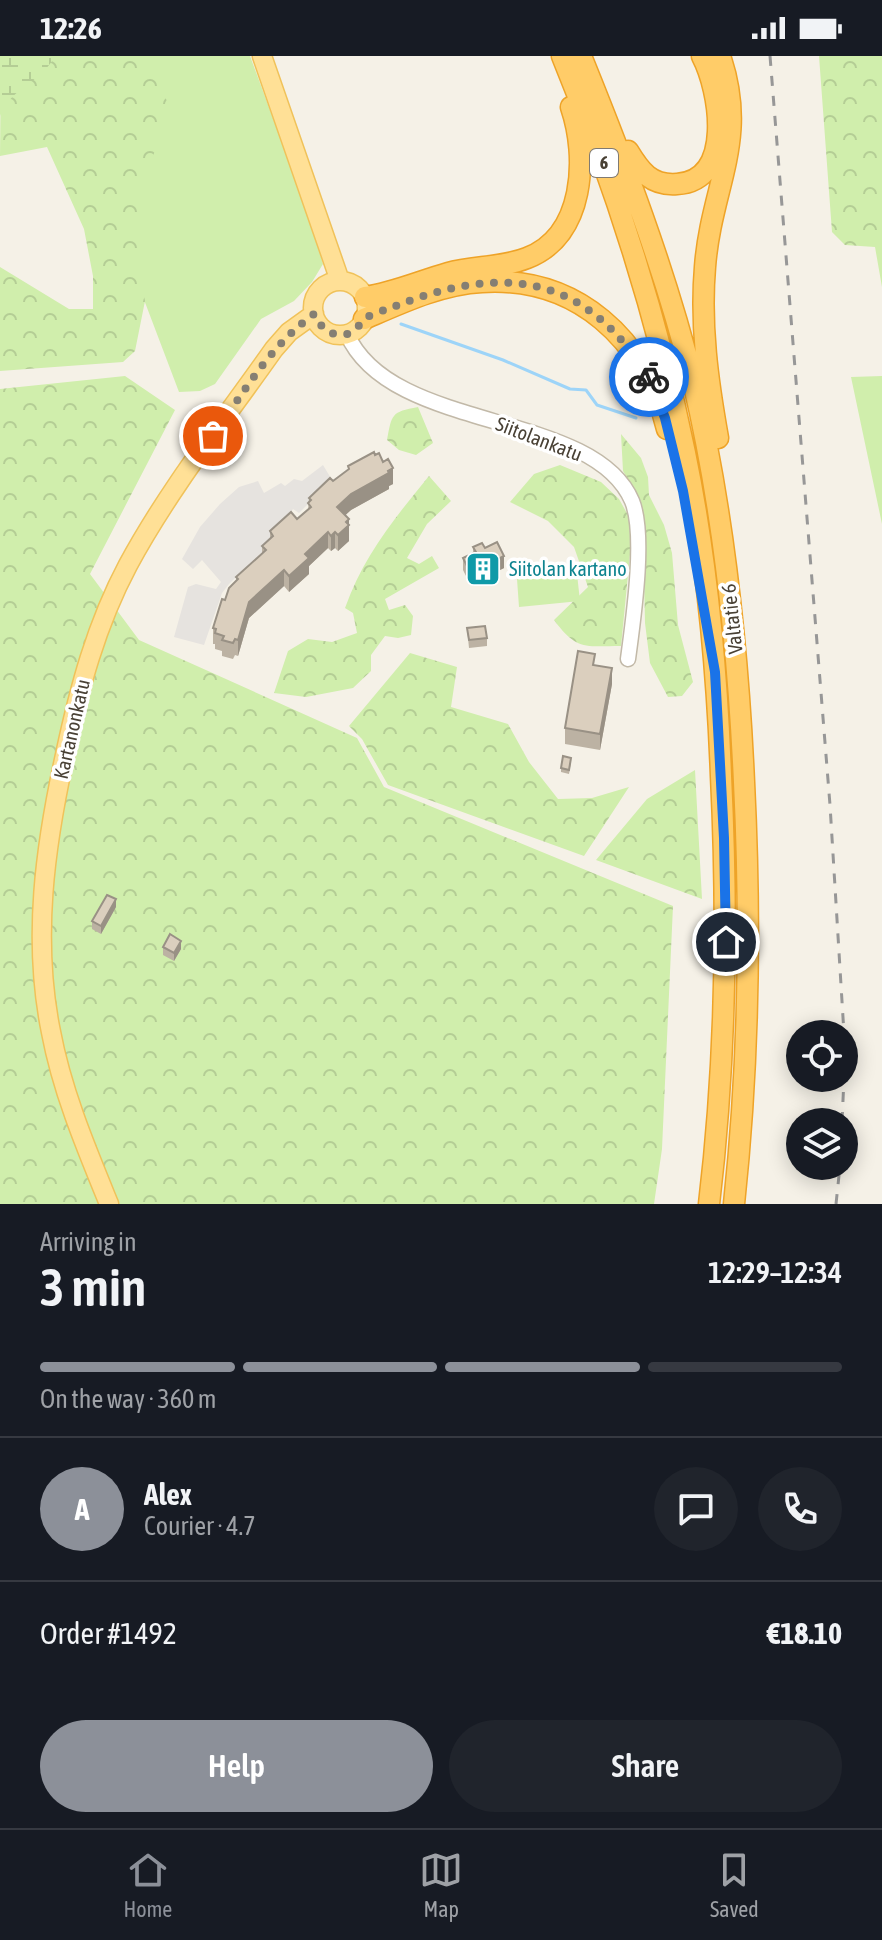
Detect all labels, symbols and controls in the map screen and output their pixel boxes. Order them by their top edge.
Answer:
text: 12:26 [40,11,102,45]
road number: 6 [590,149,618,177]
courier [609,337,689,417]
icon: bike [627,355,671,399]
pin [179,402,247,470]
street label: Siitolankatu [493,412,585,465]
icon: bag [191,414,235,458]
building icon: Siitolan kartano [464,550,502,588]
place label: Siitolan kartano [509,557,627,580]
street label: Valtatie 6 [716,583,747,655]
street label: Kartanonkatu [49,677,94,781]
pin [692,908,760,976]
icon: home [704,920,748,964]
map controls [786,1020,858,1180]
button: locate [786,1020,858,1092]
button: layers [786,1108,858,1180]
text: Arriving in [40,1227,137,1257]
text: 12:29–12:34 [708,1255,842,1289]
text: 3 min [40,1257,146,1317]
text: On the way · 360 m [40,1384,217,1414]
button: chat [654,1467,738,1551]
button: phone [758,1467,842,1551]
text: Alex [144,1477,192,1511]
text: A [75,1492,89,1526]
text: Courier · 4.7 [144,1511,255,1541]
text: Order #1492 [40,1616,177,1650]
text: €18.10 [767,1616,842,1650]
button: Help [40,1720,433,1812]
button: Share [449,1720,842,1812]
tab: Home [123,1848,172,1922]
tab: Map [419,1848,463,1922]
tab: Saved [710,1848,759,1922]

